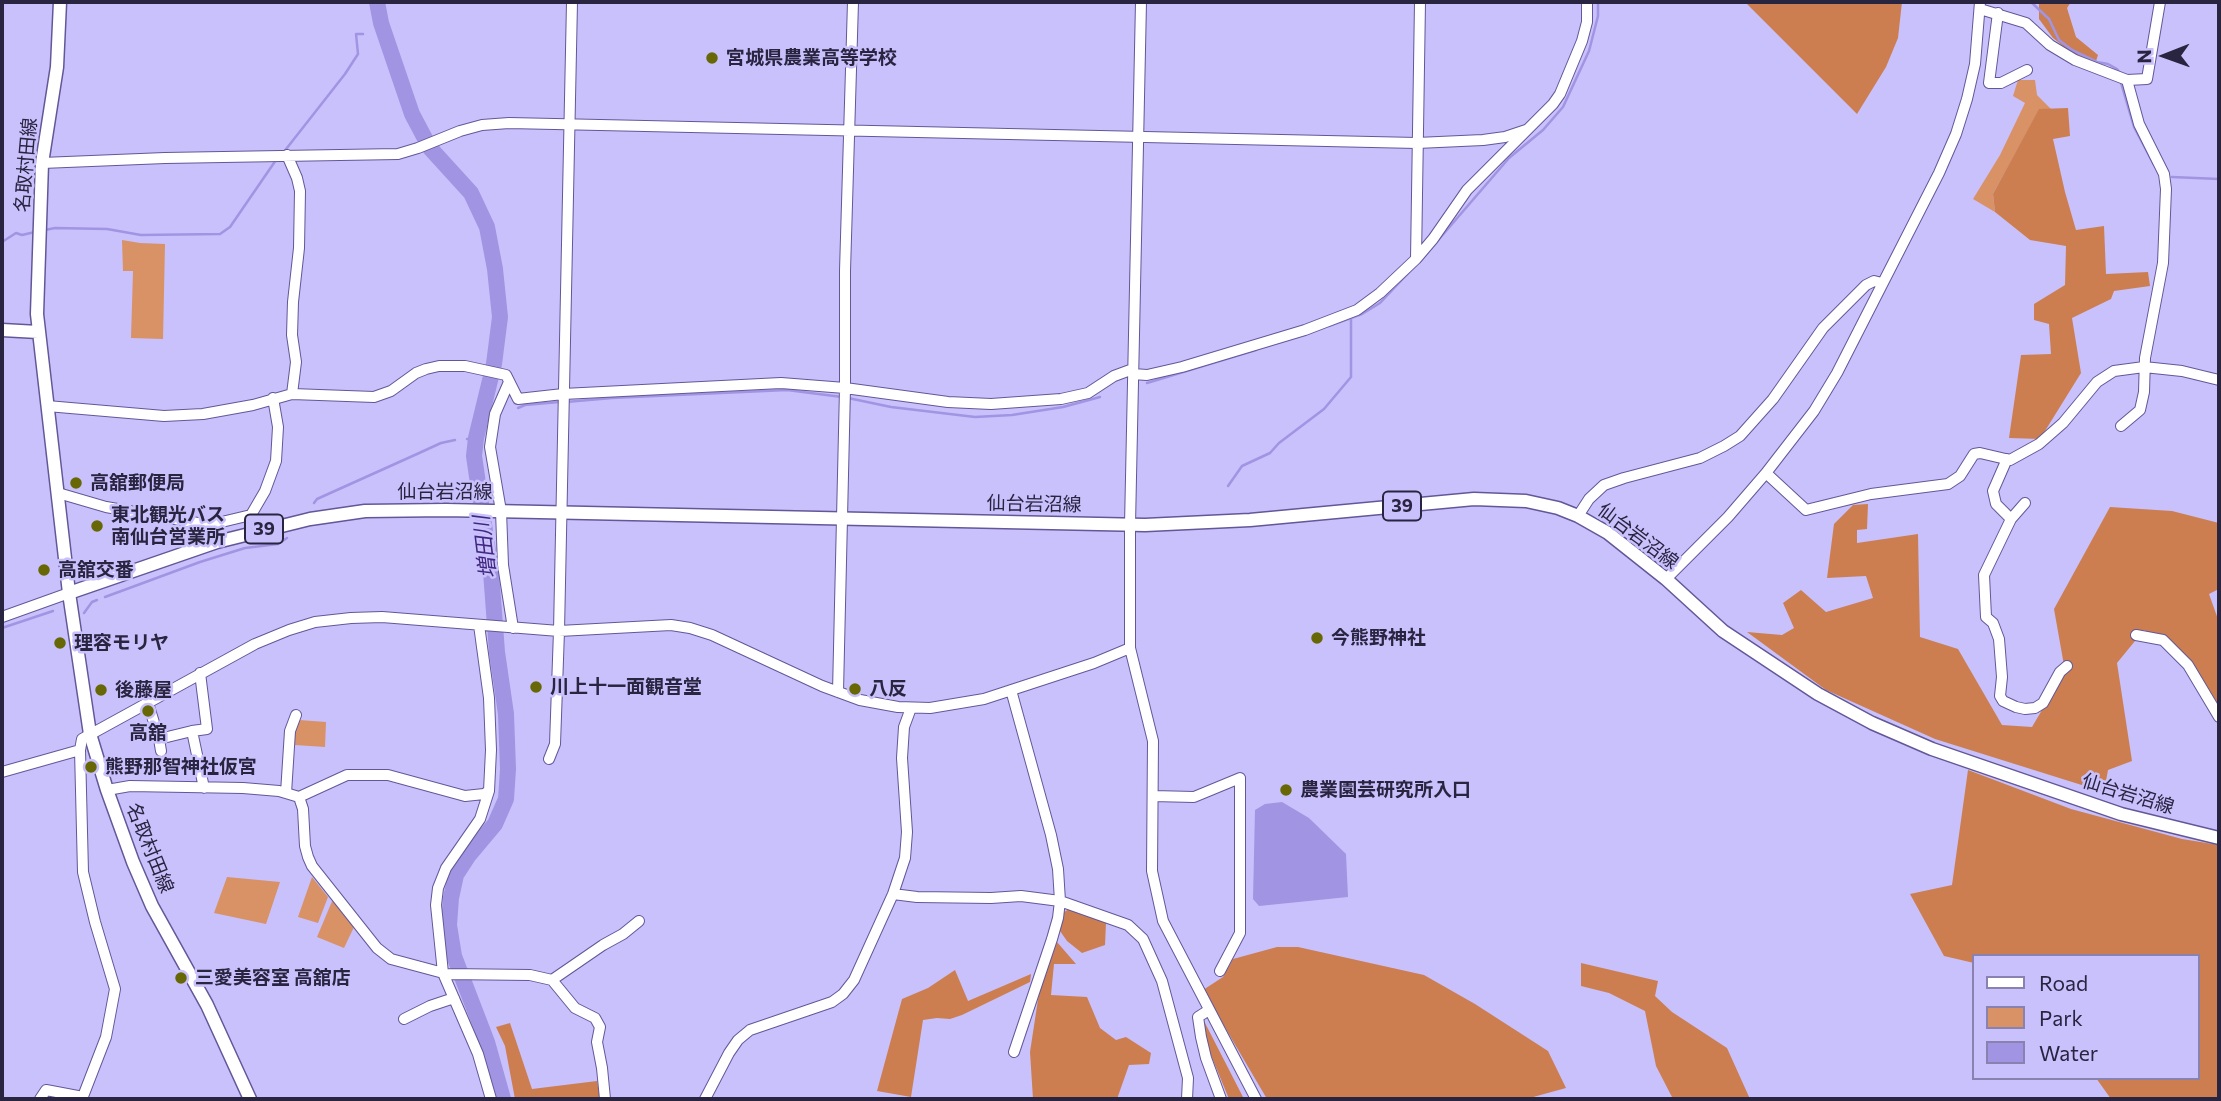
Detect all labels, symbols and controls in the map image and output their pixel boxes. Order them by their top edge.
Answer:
north arrow [2130,21,2200,91]
place label: 宮城県農業高等学校 [726,47,897,69]
text: N [2132,49,2155,64]
marker: 宮城県農業高等学校 [704,50,720,66]
street label: 名取村田線 [11,117,41,213]
place label: 高舘郵便局 [90,472,185,494]
marker: 高舘郵便局 [68,475,84,491]
street label: 仙台岩沼線 [398,481,492,503]
street label: 仙台岩沼線 [986,492,1082,516]
road number: 39 [1383,492,1421,520]
street label: 仙台岩沼線 [1593,498,1683,574]
place label: 東北観光バス 南仙台営業所 [111,504,225,548]
road number: 39 [245,514,283,544]
water label: 増田川 [469,514,501,580]
marker: 東北観光バス 南仙台営業所 [89,518,105,534]
place label: 高舘交番 [58,559,134,581]
marker: 高舘交番 [36,562,52,578]
place label: 今熊野神社 [1331,627,1426,649]
marker: 今熊野神社 [1309,630,1325,646]
place label: 理容モリヤ [74,632,169,654]
marker: 理容モリヤ [52,635,68,651]
place label: 川上十一面観音堂 [550,676,702,698]
place label: 八反 [869,678,907,700]
place label: 後藤屋 [115,679,172,701]
marker: 川上十一面観音堂 [528,679,544,695]
marker: 八反 [847,681,863,697]
marker: 後藤屋 [93,682,109,698]
marker: 高舘 [140,703,156,719]
place label: 高舘 [129,722,167,744]
place label: 熊野那智神社仮宮 [105,756,257,778]
marker: 熊野那智神社仮宮 [83,759,99,775]
street label: 仙台岩沼線 [2079,769,2177,819]
place label: 農業園芸研究所入口 [1300,779,1471,801]
marker: 農業園芸研究所入口 [1278,782,1294,798]
street label: 名取村田線 [122,800,178,896]
legend [1972,954,2200,1080]
place label: 三愛美容室 高舘店 [195,967,351,989]
marker: 三愛美容室 高舘店 [173,970,189,986]
text: Road [2039,970,2088,995]
text: Park [2039,1005,2083,1030]
text: Water [2039,1040,2098,1065]

